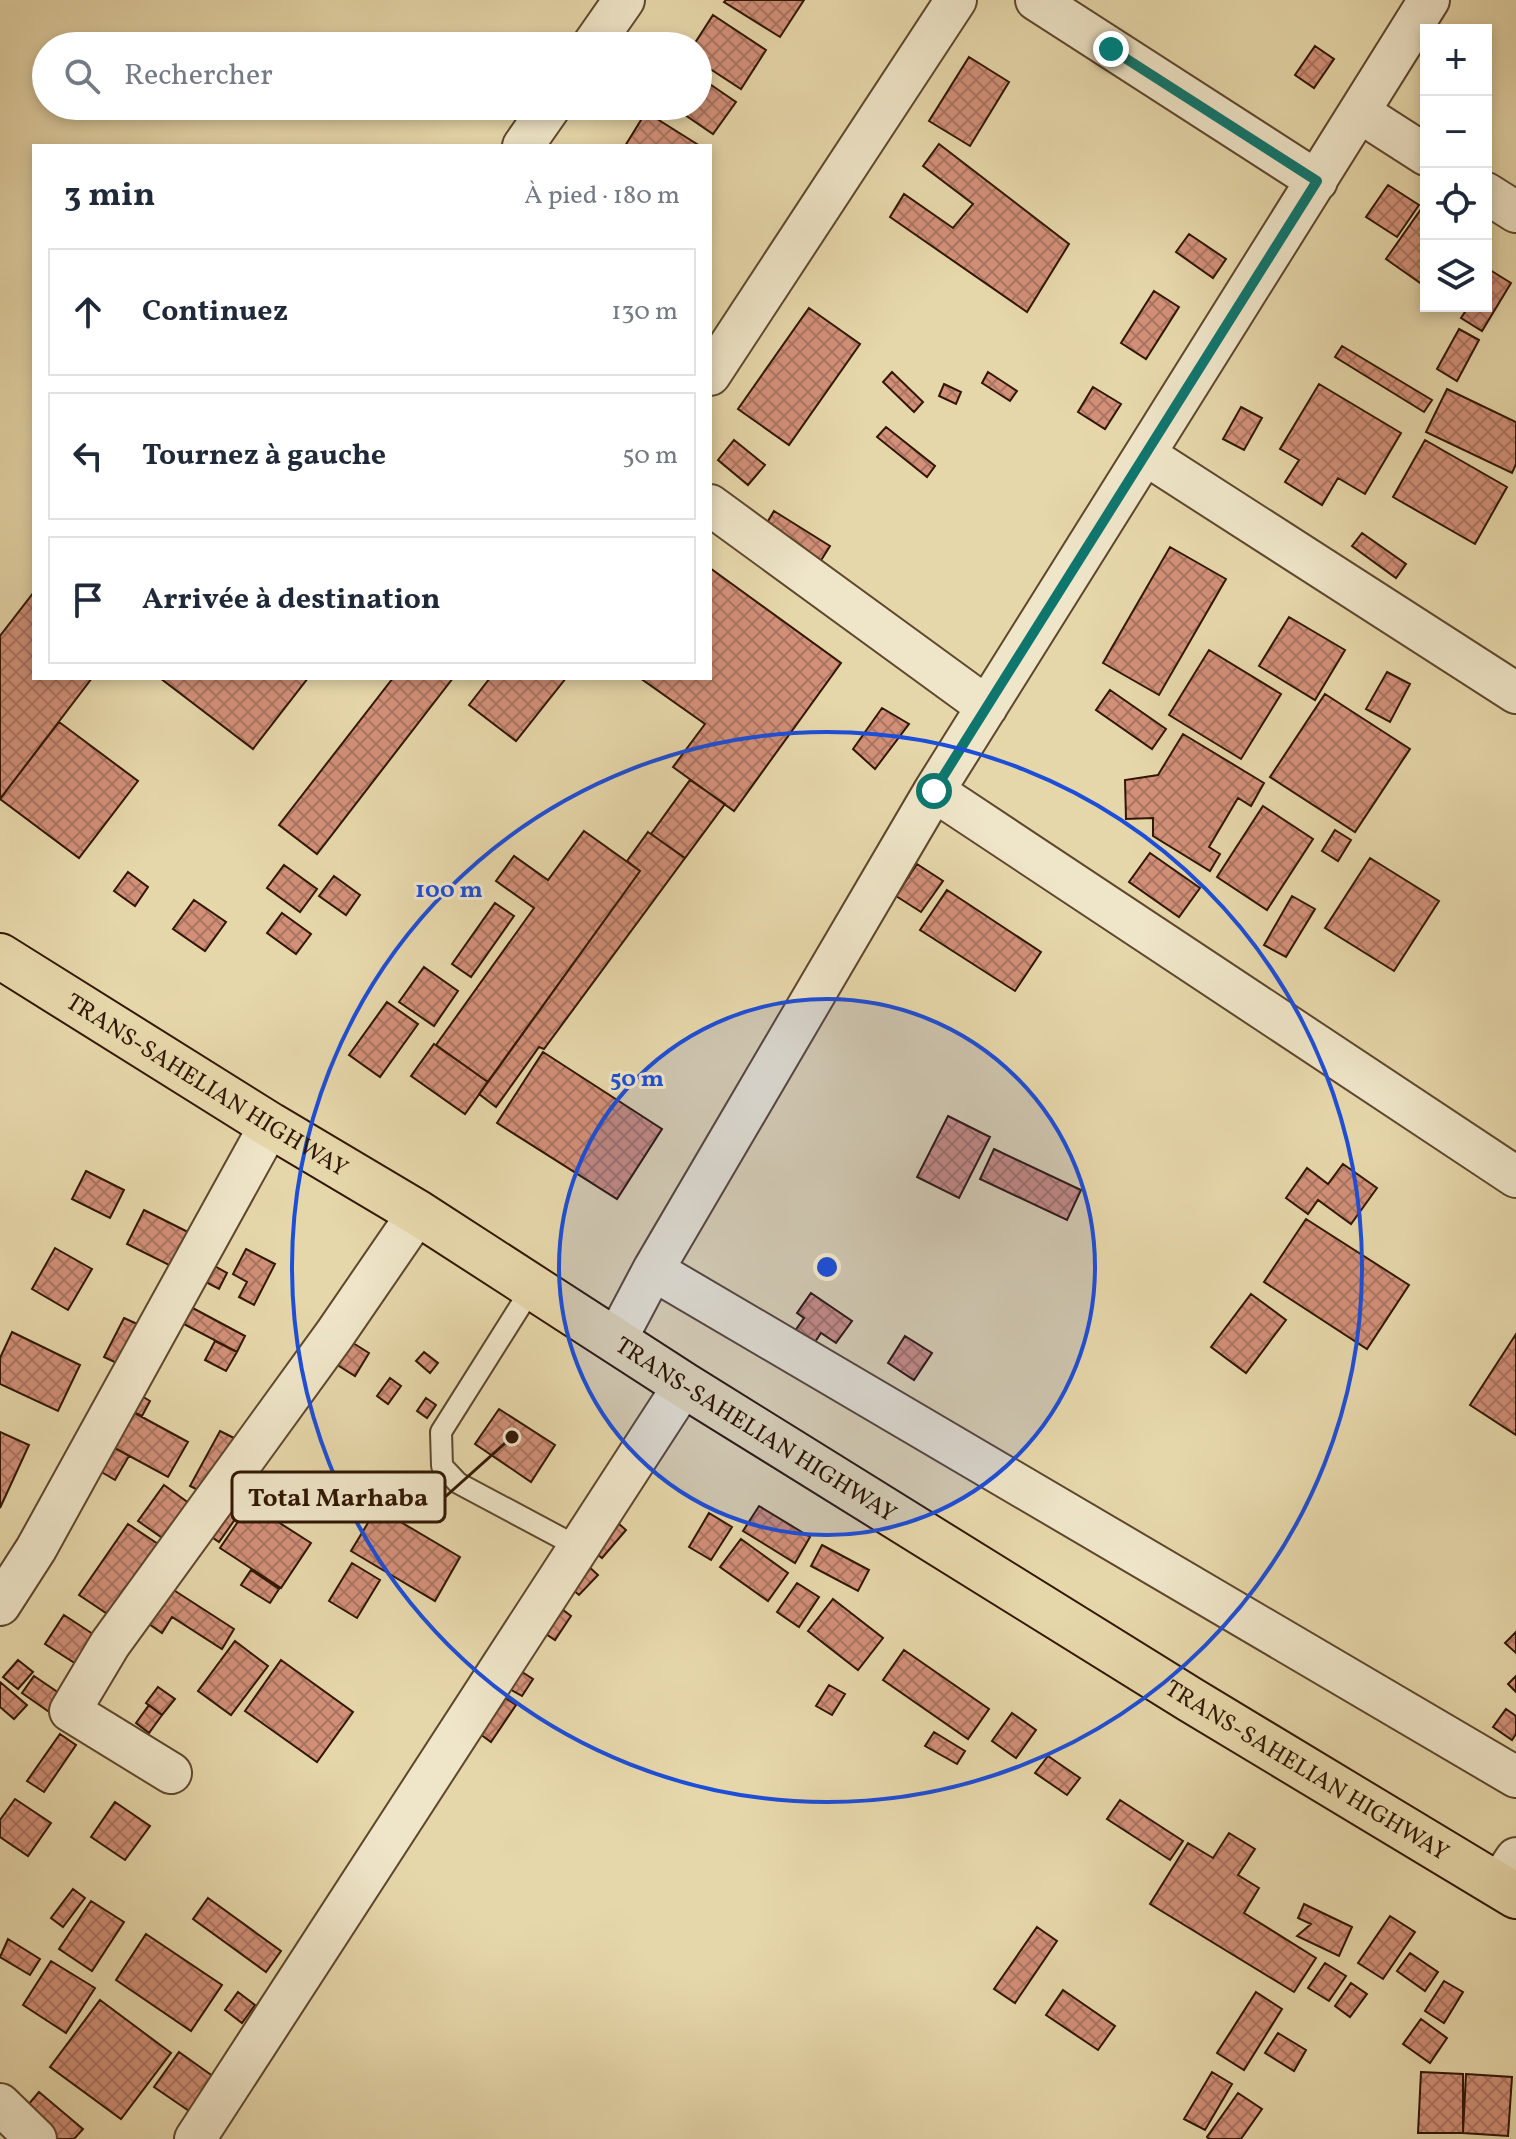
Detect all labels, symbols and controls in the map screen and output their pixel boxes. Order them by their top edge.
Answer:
map controls [1420,24,1492,312]
button: + [1420,24,1492,96]
route end [1093,31,1129,67]
search box [32,32,712,120]
icon: search [60,54,104,98]
text: Rechercher [124,55,273,97]
button: − [1420,96,1492,168]
button: locate [1420,168,1492,240]
text: 3 min [64,173,155,220]
text: À pied · 180 m [524,178,680,214]
button: layers [1420,240,1492,312]
icon: ahead [66,290,110,334]
text: Continuez [142,291,288,333]
text: 130 m [611,294,678,330]
icon: left [66,434,110,478]
text: Tournez à gauche [142,435,386,477]
text: 50 m [622,438,678,474]
icon: arrive [66,578,110,622]
text: Arrivée à destination [142,579,441,621]
route start [916,773,952,809]
text: 100 m [415,874,483,908]
street label: TRANS-SAHELIAN HIGHWAY [59,986,354,1187]
text: 50 m [610,1063,664,1097]
centre of rings [813,1253,841,1281]
street label: TRANS-SAHELIAN HIGHWAY [608,1330,902,1532]
callout: Total Marhaba [232,1472,445,1522]
text: Total Marhaba [248,1481,428,1517]
street label: TRANS-SAHELIAN HIGHWAY [1158,1673,1454,1871]

